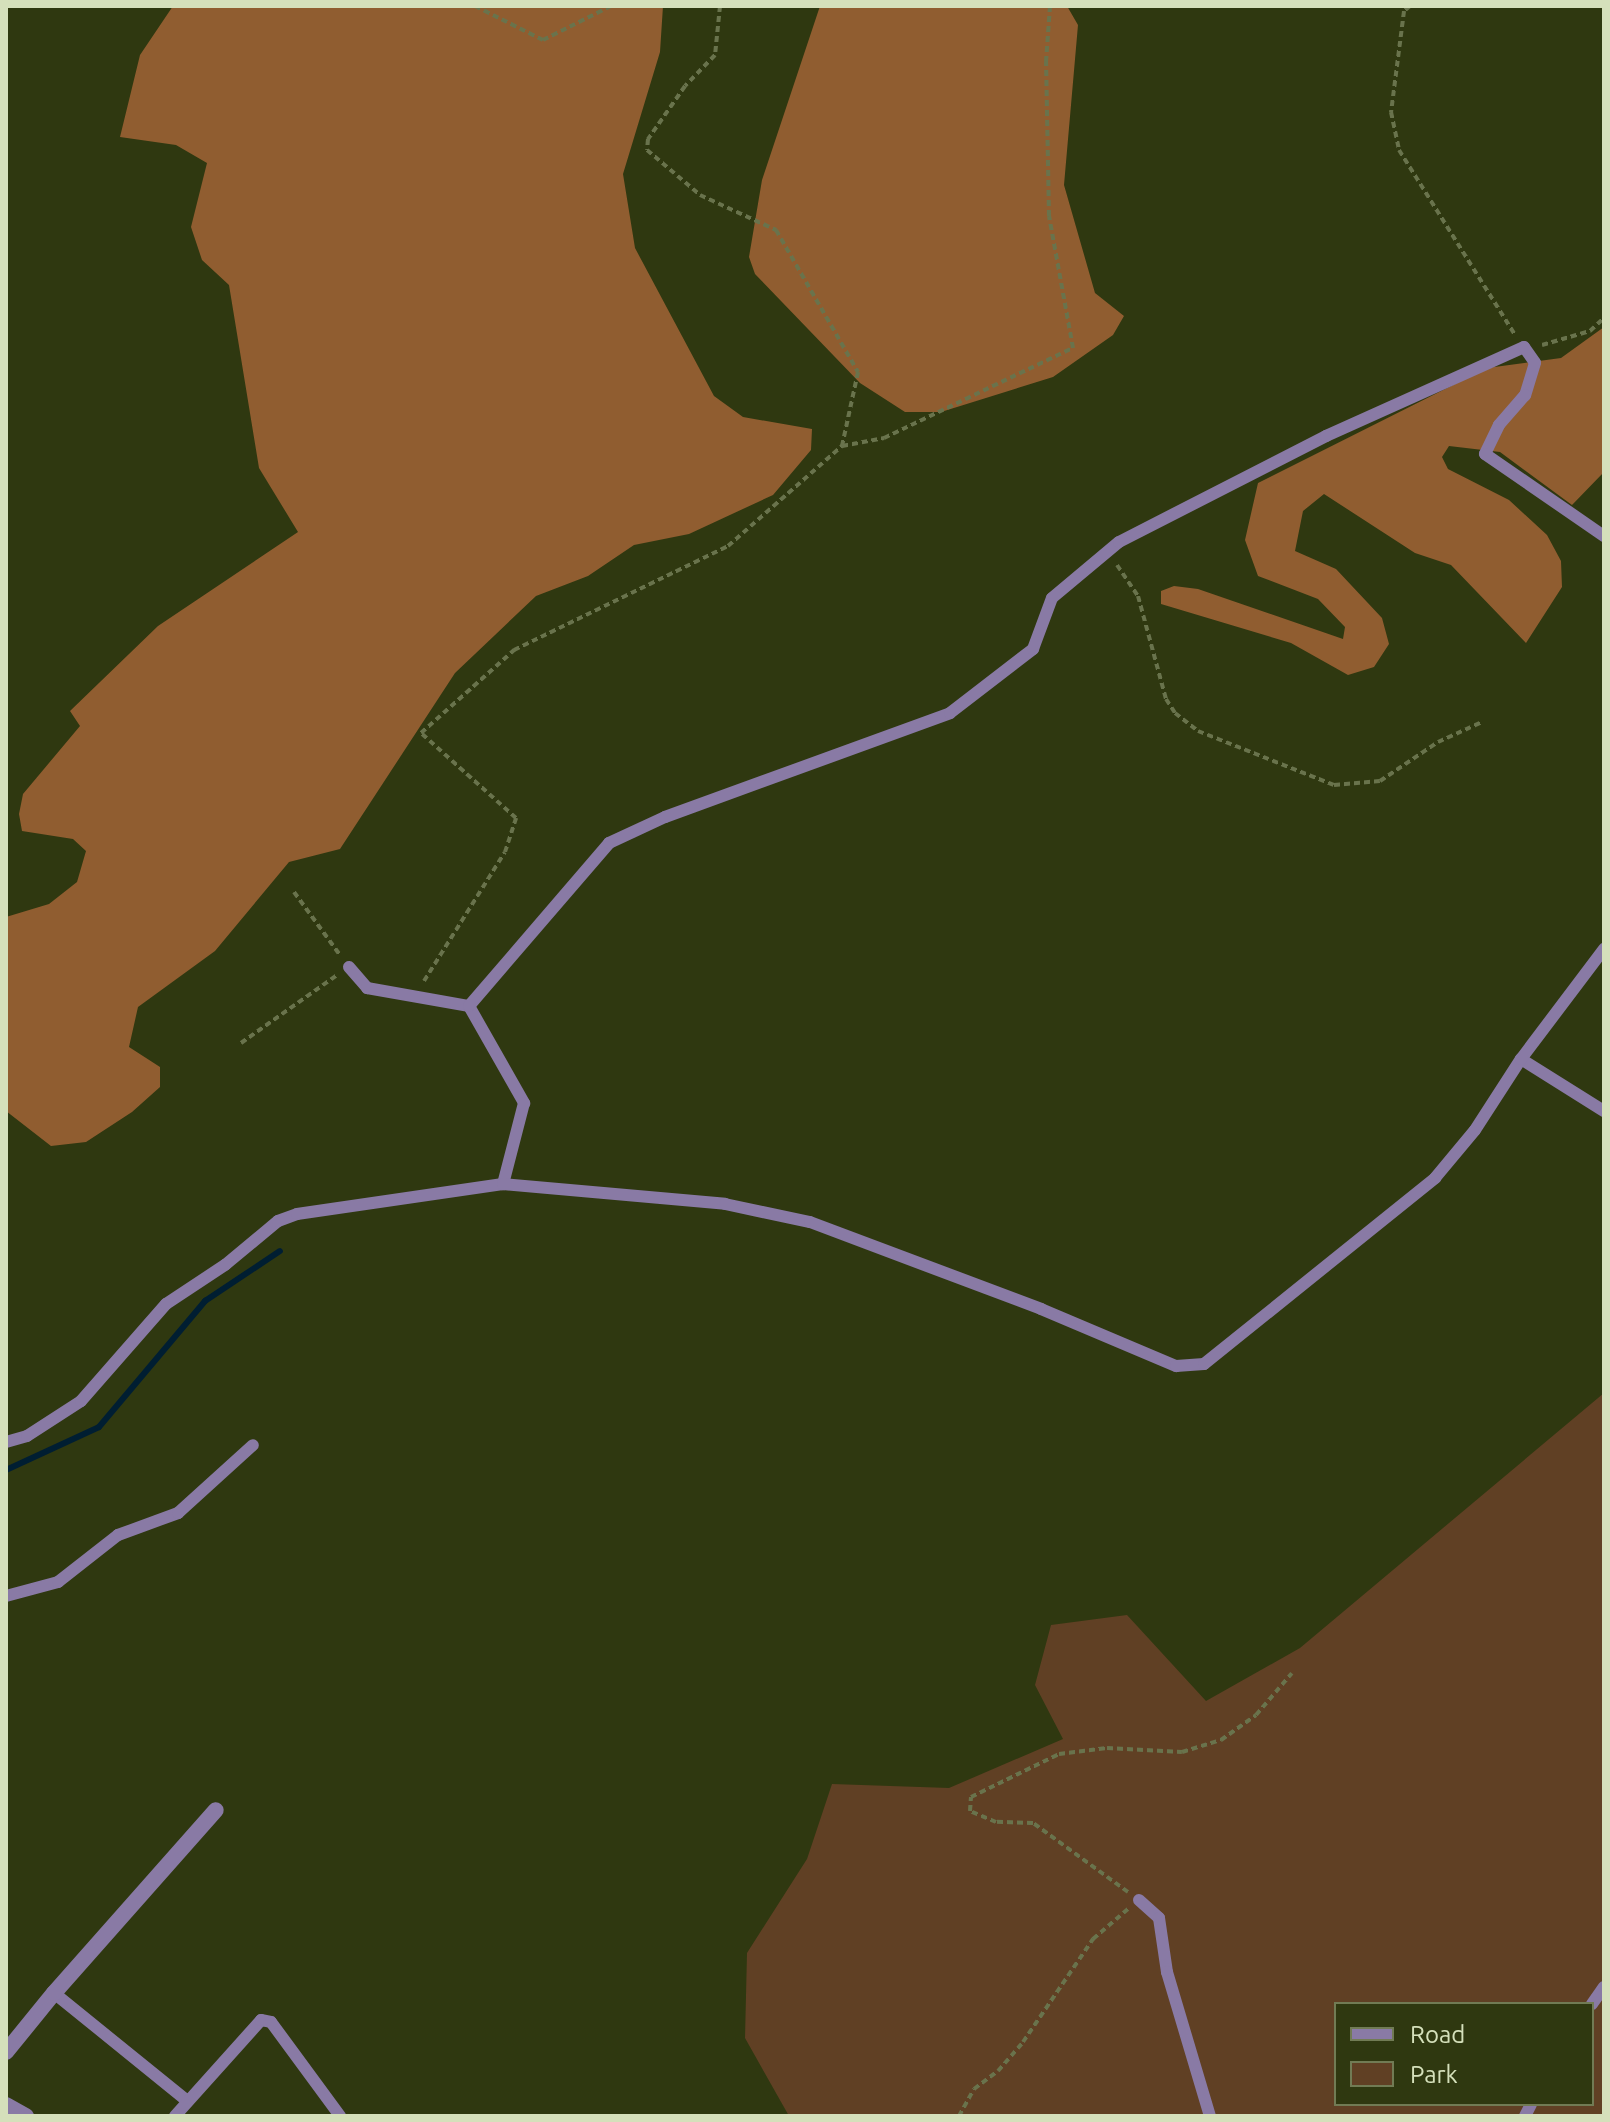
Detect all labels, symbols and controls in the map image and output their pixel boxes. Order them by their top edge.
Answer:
legend [1334,2002,1594,2106]
text: Road [1410,2021,1465,2048]
text: Park [1410,2061,1458,2088]

